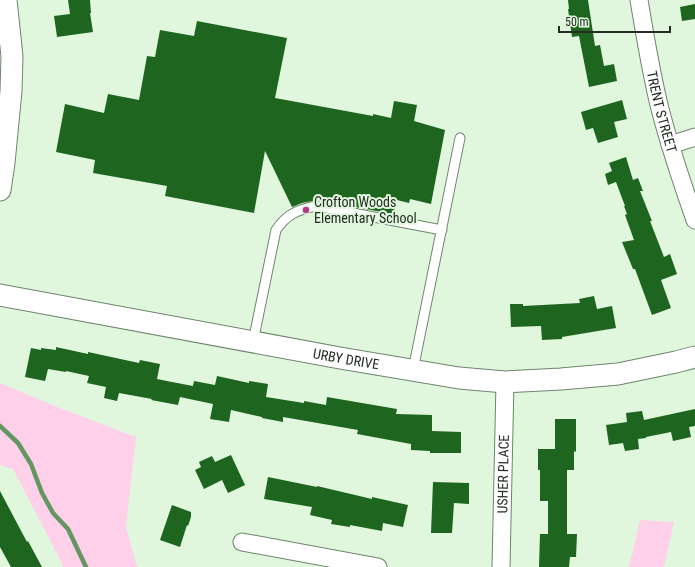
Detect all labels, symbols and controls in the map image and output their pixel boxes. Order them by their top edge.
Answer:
scale bar [559,8,670,34]
text: 50 m [565,15,589,29]
street label: TRENT STREET [644,69,680,155]
place label: Crofton Woods Elementary School [314,194,417,226]
marker: Crofton Woods Elementary School [301,205,311,215]
street label: URBY DRIVE [312,345,380,372]
street label: USHER PLACE [494,434,512,514]

